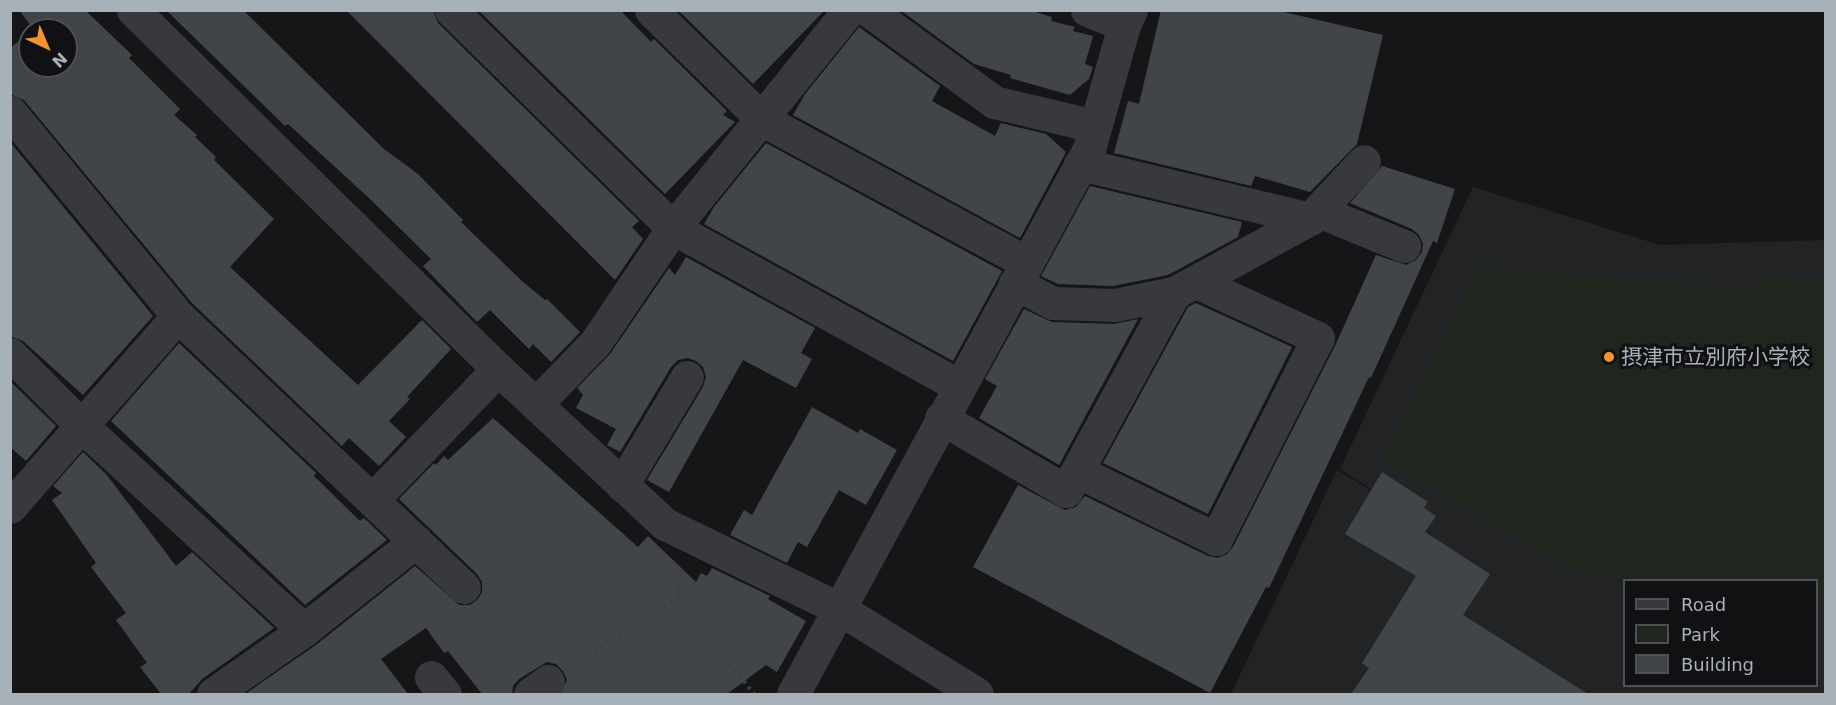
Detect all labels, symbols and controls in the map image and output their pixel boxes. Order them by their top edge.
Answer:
north arrow [18,18,78,78]
text: N [48,48,71,71]
place label: 摂津市立別府小学校 [1621,344,1810,370]
marker: 摂津市立別府小学校 [1602,350,1616,364]
legend [1623,579,1818,687]
text: Road [1681,594,1726,615]
text: Park [1681,624,1720,645]
text: Building [1681,654,1754,675]

